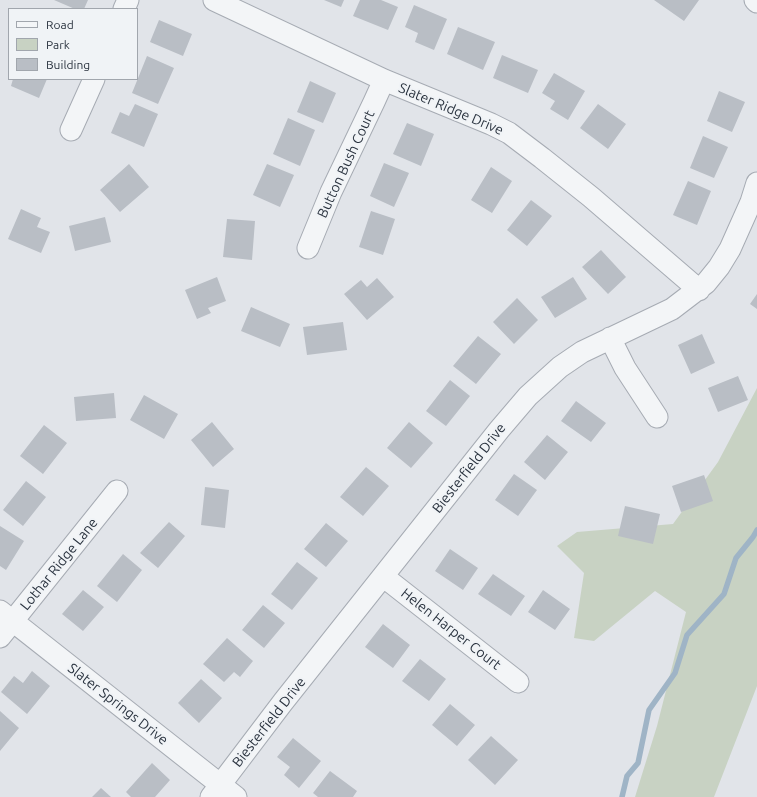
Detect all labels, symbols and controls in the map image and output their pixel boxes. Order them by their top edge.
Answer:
legend [8,8,138,80]
text: Road [46,18,74,31]
text: Park [46,38,70,51]
text: Building [46,58,90,71]
street label: Slater Ridge Drive [396,79,506,139]
street label: Button Bush Court [314,107,378,221]
street label: Biesterfield Drive [429,420,509,516]
street label: Lothar Ridge Lane [17,514,101,614]
street label: Helen Harper Court [398,585,504,673]
street label: Slater Springs Drive [65,660,171,748]
street label: Biesterfield Drive [229,674,309,770]

